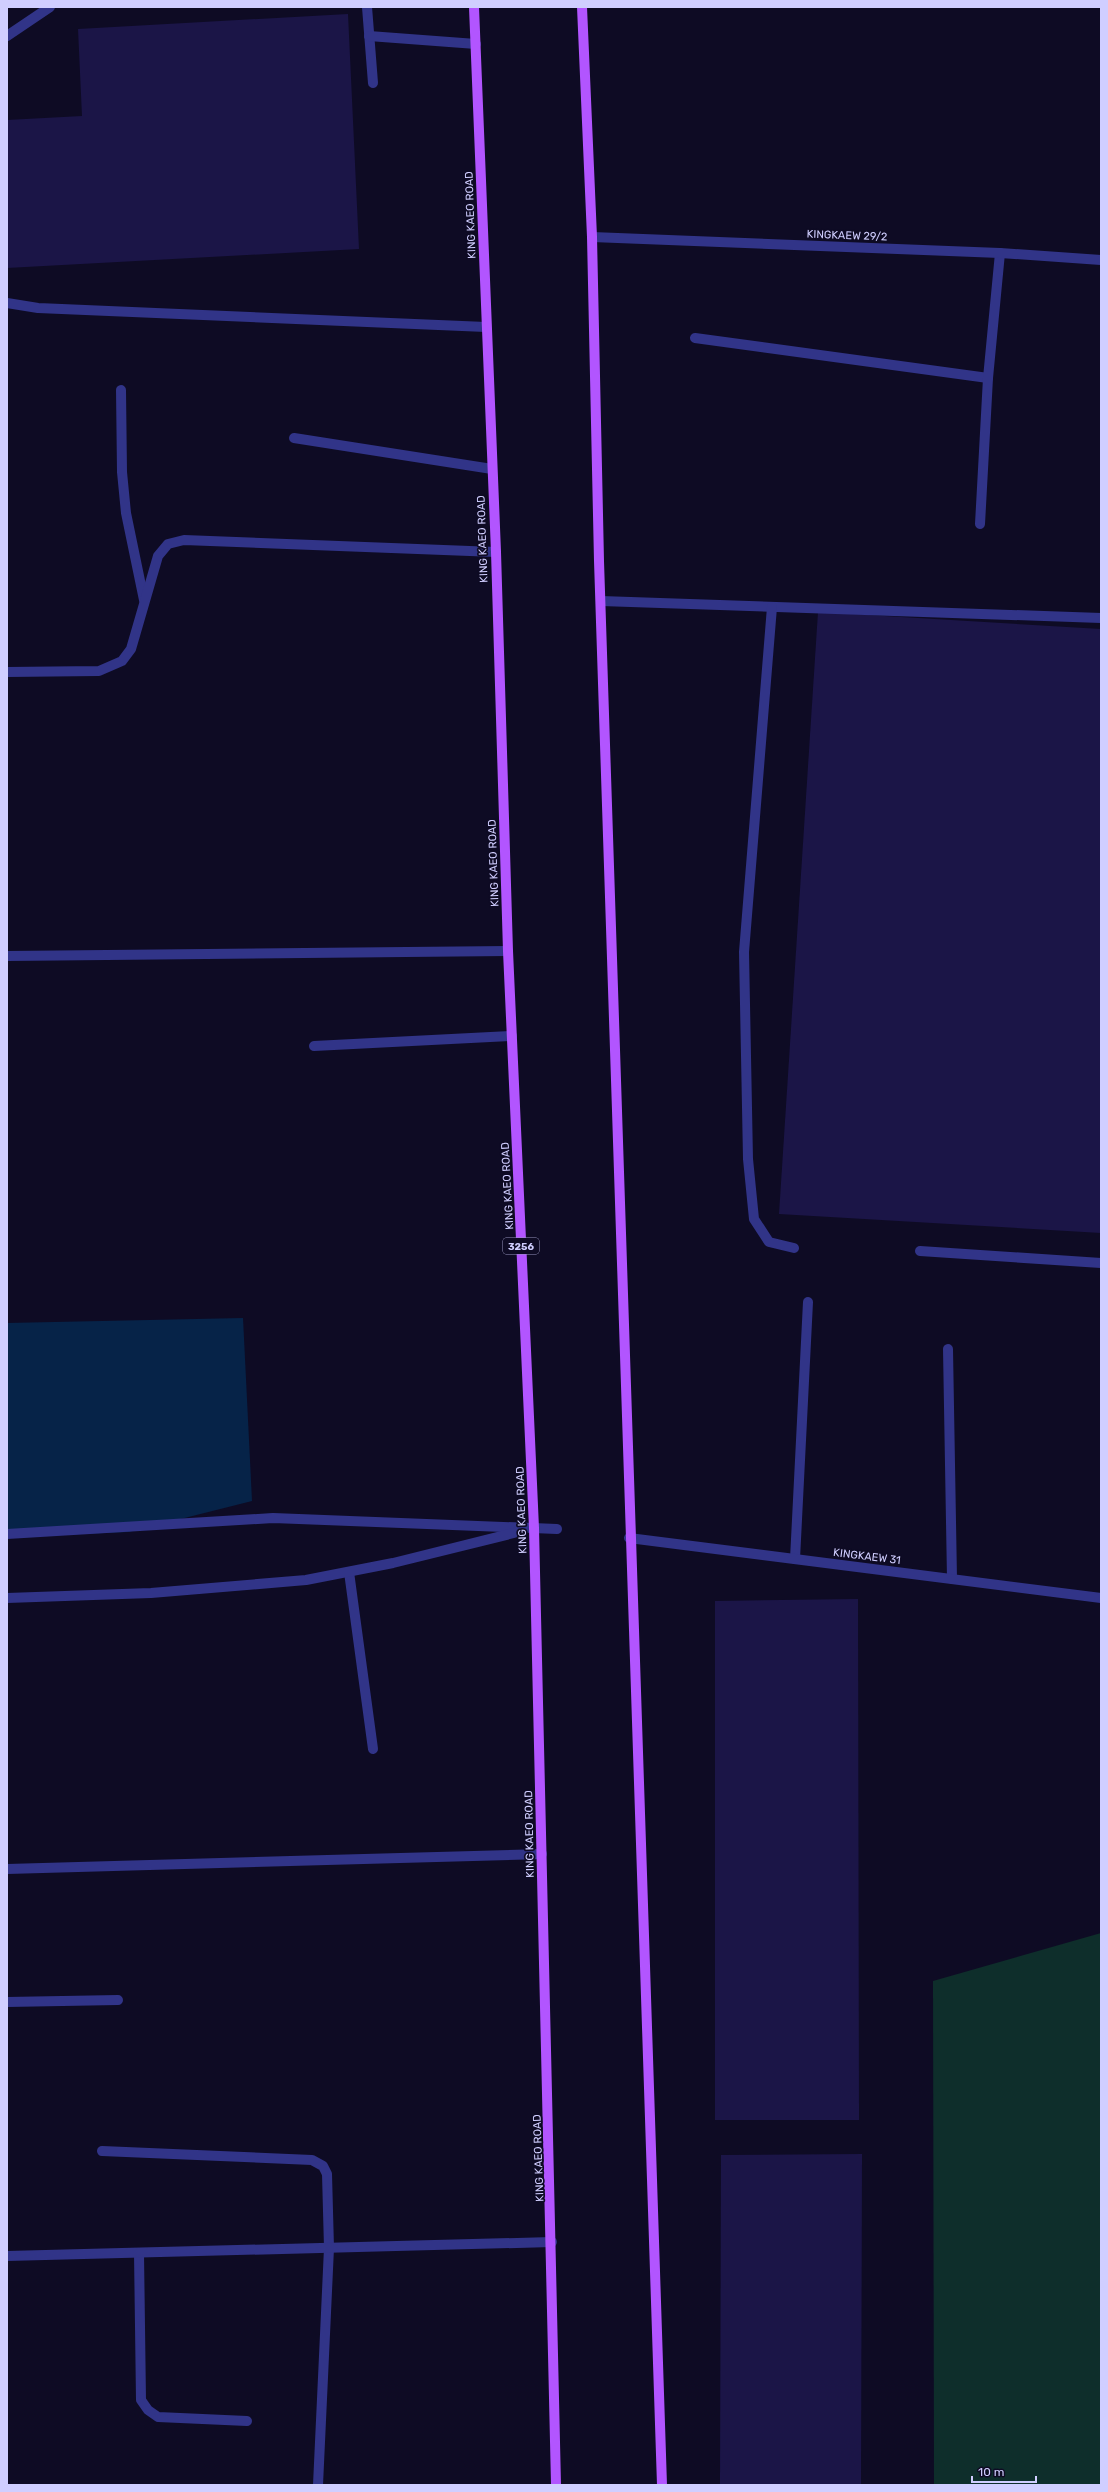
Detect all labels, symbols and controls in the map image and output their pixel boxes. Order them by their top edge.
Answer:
street label: KING KAEO ROAD [462,171,479,259]
street label: KINGKAEW 29/2 [806,228,888,243]
street label: KING KAEO ROAD [474,495,491,583]
street label: KING KAEO ROAD [485,819,502,907]
street label: KING KAEO ROAD [499,1142,516,1230]
road number: 3256 [503,1238,539,1254]
street label: KING KAEO ROAD [513,1466,530,1554]
street label: KINGKAEW 31 [832,1546,901,1567]
street label: KING KAEO ROAD [522,1790,537,1878]
street label: KING KAEO ROAD [530,2114,547,2202]
scale bar [972,2458,1036,2484]
text: 10 m [978,2465,1004,2479]

